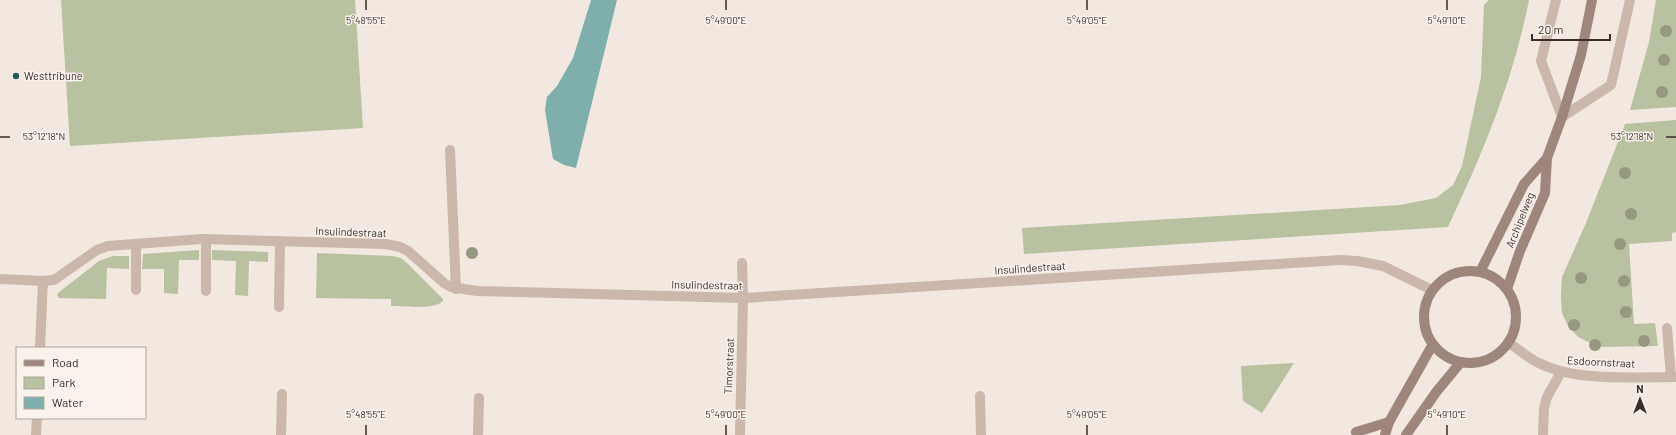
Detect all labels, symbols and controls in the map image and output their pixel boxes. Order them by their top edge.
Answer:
text: 5°48'55"E [346,14,386,26]
text: 5°49'00"E [706,14,746,26]
text: 5°49'05"E [1067,14,1107,26]
text: 5°49'10"E [1428,14,1466,26]
scale bar [1532,16,1610,42]
text: 20 m [1538,22,1564,36]
place label: Westtribune [24,69,83,82]
marker: Westtribune [11,71,21,81]
text: 53°12'18"N [23,130,65,142]
text: 53°12'18"N [1611,130,1653,142]
street label: Archipelweg [1502,190,1537,250]
street label: Insulindestraat [315,224,387,239]
street label: Insulindestraat [994,259,1066,276]
street label: Insulindestraat [671,277,743,292]
street label: Timorstraat [721,338,736,394]
legend [16,347,146,419]
street label: Esdoornstraat [1567,353,1635,370]
text: Road [52,355,79,369]
text: Park [52,375,76,389]
north arrow [1620,379,1660,419]
text: N [1636,382,1644,395]
text: Water [52,395,84,409]
text: 5°48'55"E [346,408,386,420]
text: 5°49'00"E [706,408,746,420]
text: 5°49'05"E [1067,408,1107,420]
text: 5°49'10"E [1428,408,1466,420]

